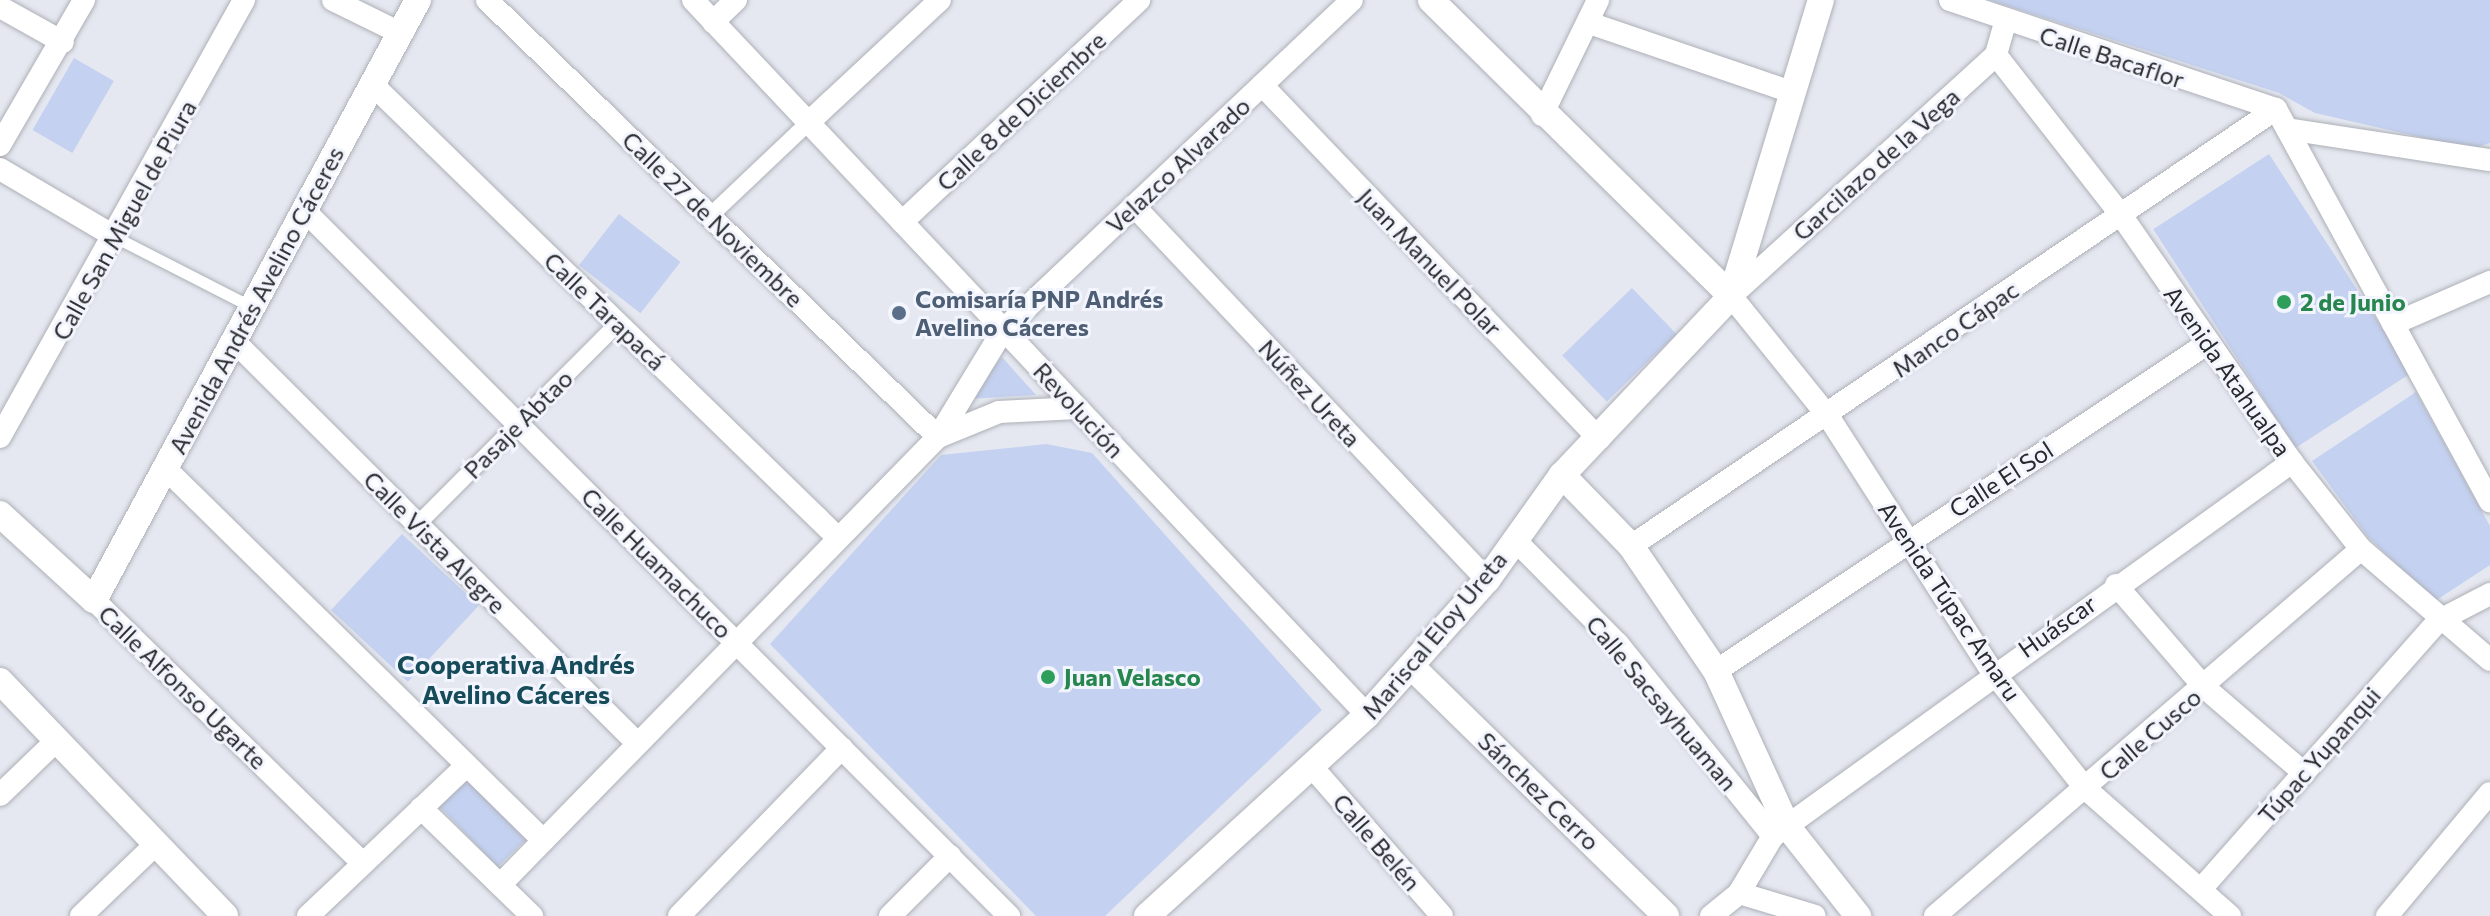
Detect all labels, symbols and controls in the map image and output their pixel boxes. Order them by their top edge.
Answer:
street label: Calle Bacaflor [2036,20,2188,94]
street label: Calle 8 de Diciembre [931,25,1111,197]
street label: Garcilazo de la Vega [1787,82,1965,246]
street label: Velazco Alvarado [1100,91,1256,239]
street label: Calle San Miguel de Piura [46,95,202,345]
street label: Calle 27 de Noviembre [617,125,809,313]
street label: Avenida Andrés Avelino Cáceres [163,141,349,459]
street label: Juan Manuel Polar [1352,182,1508,342]
street label: Calle Tarapacá [538,246,672,376]
street label: Manco Cápac [1886,275,2024,383]
street label: Avenida Atahualpa [2158,280,2298,462]
place label: Comisaría PNP Andrés Avelino Cáceres [915,285,1163,341]
place label: 2 de Junio [2300,288,2406,316]
marker: 2 de Junio [2275,293,2293,311]
marker: Comisaría PNP Andrés Avelino Cáceres [890,304,908,322]
street label: Núñez Ureta [1253,333,1367,453]
street label: Revolución [1028,356,1130,464]
street label: Pasaje Abtao [458,364,578,484]
street label: Calle El Sol [1944,435,2058,523]
street label: Calle Vista Alegre [358,465,512,619]
street label: Calle Huamachuco [576,482,738,644]
street label: Avenida Túpac Amaru [1873,496,2027,706]
street label: Mariscal Eloy Ureta [1355,545,1513,725]
street label: Huáscar [2012,589,2102,663]
street label: Calle Alfonso Ugarte [93,599,273,775]
street label: Calle Sacsayhuaman [1580,610,1744,796]
district label: Cooperativa Andrés Avelino Cáceres [397,648,635,710]
place label: Juan Velasco [1064,663,1201,691]
marker: Juan Velasco [1039,668,1057,686]
street label: Túpac Yupanqui [2252,681,2386,829]
street label: Calle Cusco [2093,682,2207,786]
street label: Sánchez Cerro [1472,726,1606,856]
street label: Calle Belén [1327,788,1427,896]

